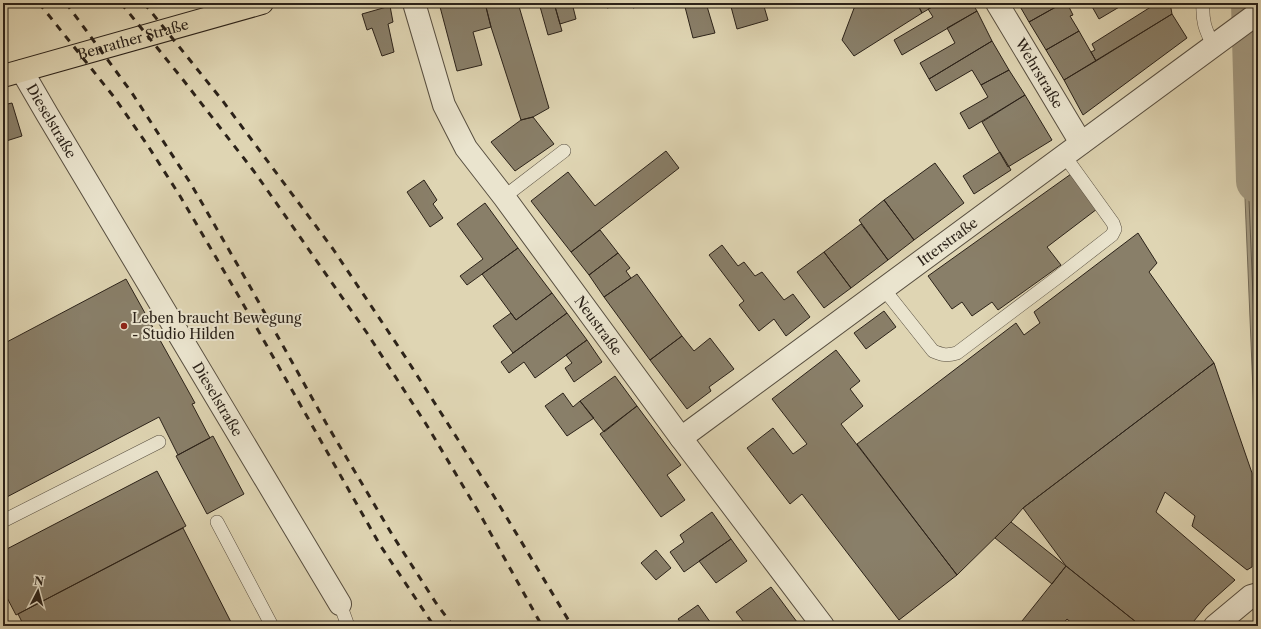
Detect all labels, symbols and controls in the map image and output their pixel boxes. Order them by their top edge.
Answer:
street label: Benrather Straße [75,15,191,64]
street label: Wehrstraße [1011,34,1067,112]
street label: Dieselstraße [22,81,80,162]
street label: Itterstraße [914,213,981,270]
street label: Neustraße [571,292,626,359]
place label: Leben braucht Bewegung - Studio Hilden [132,309,302,343]
marker: Leben braucht Bewegung - Studio Hilden [119,321,129,331]
street label: Dieselstraße [188,359,247,440]
north arrow [18,571,58,611]
text: N [34,574,45,589]

